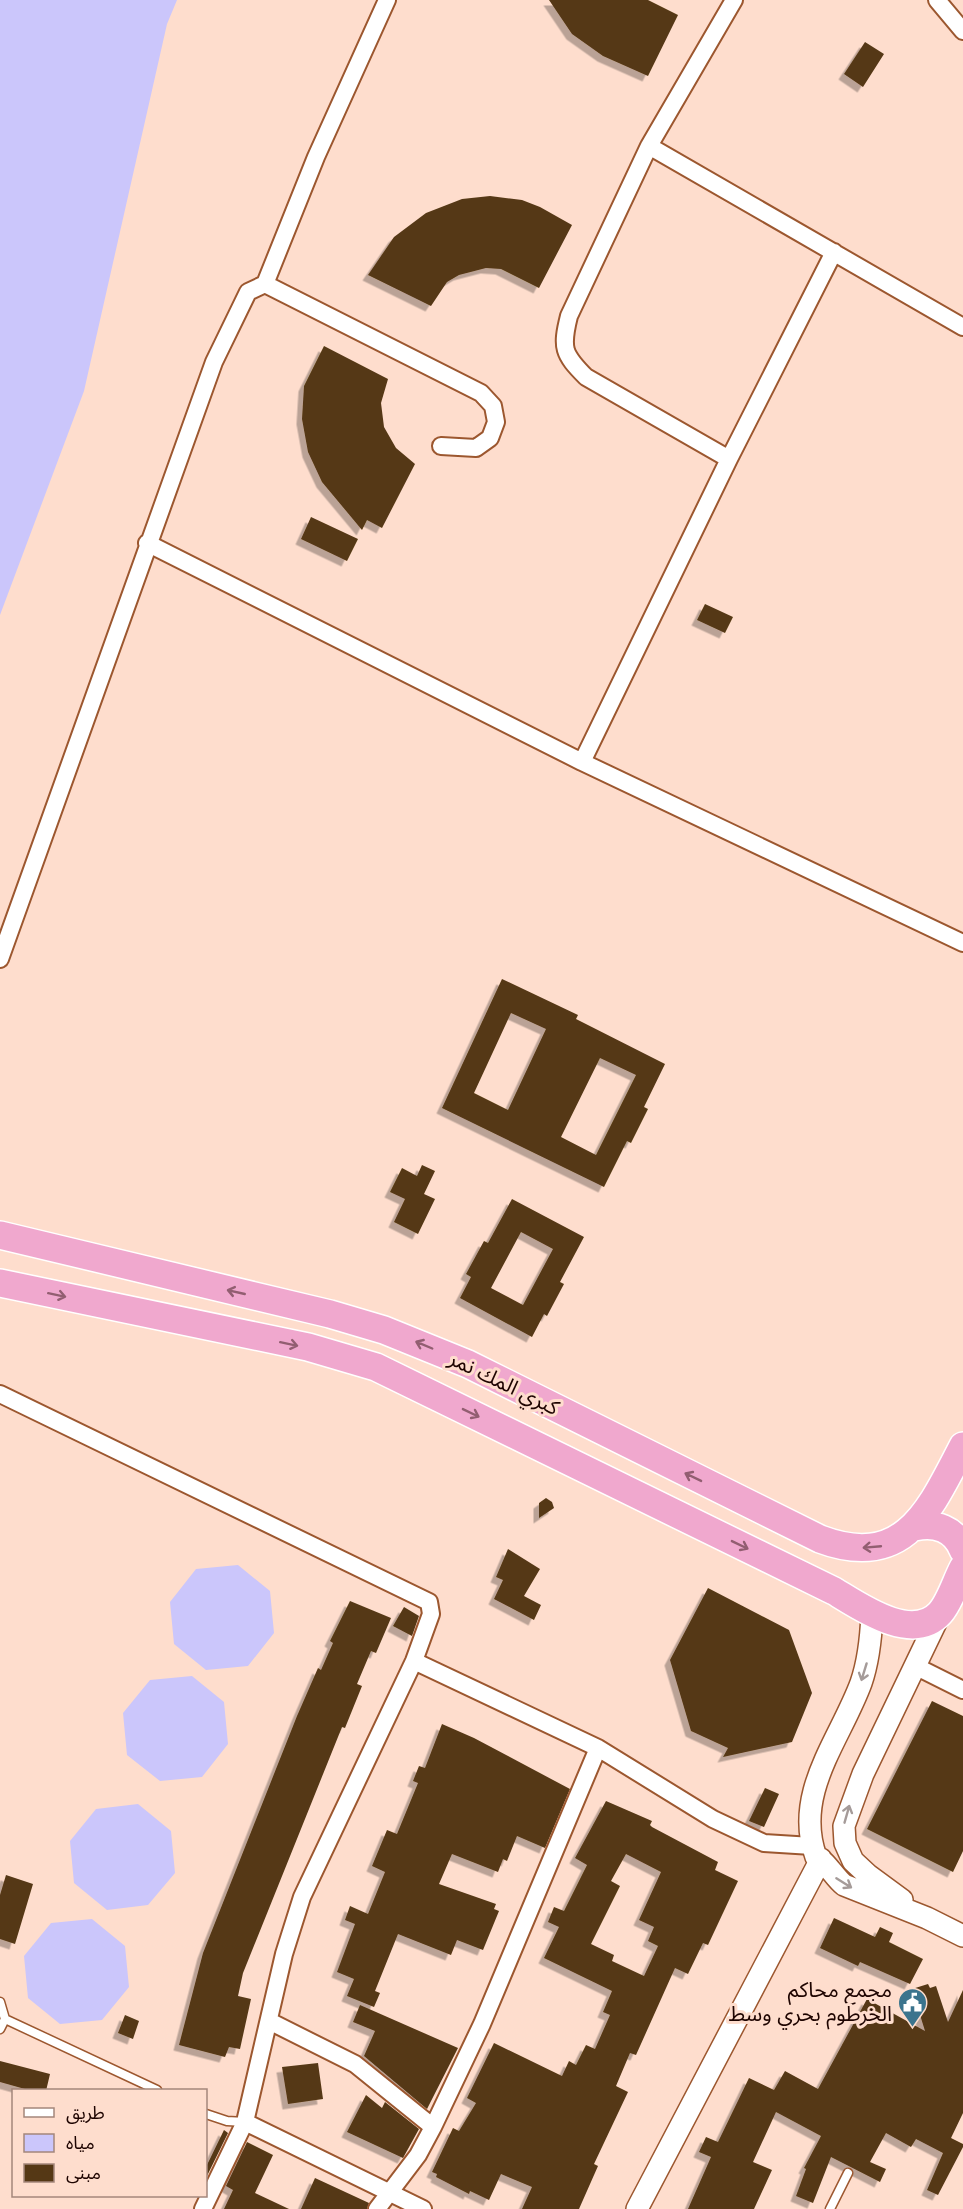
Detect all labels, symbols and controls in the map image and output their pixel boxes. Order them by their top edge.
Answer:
one-way arrow [227,1286,247,1297]
one-way arrow [47,1290,67,1301]
one-way arrow [280,1338,299,1350]
one-way arrow [415,1339,434,1350]
street label: كبري المك نمر [442,1344,564,1424]
one-way arrow [461,1408,479,1420]
one-way arrow [685,1470,703,1482]
one-way arrow [730,1540,748,1552]
one-way arrow [863,1542,883,1553]
one-way arrow [858,1662,869,1681]
one-way arrow [842,1805,853,1824]
one-way arrow [835,1878,852,1890]
place label: مجمع محاكم الخرطوم بحري وسط [728,1976,892,2030]
public building icon: مجمع محاكم الخرطوم بحري وسط [897,1986,929,2028]
legend [12,2089,207,2197]
text: طريق [66,2101,105,2125]
text: مياه [66,2131,95,2155]
text: مبنى [66,2161,101,2185]

